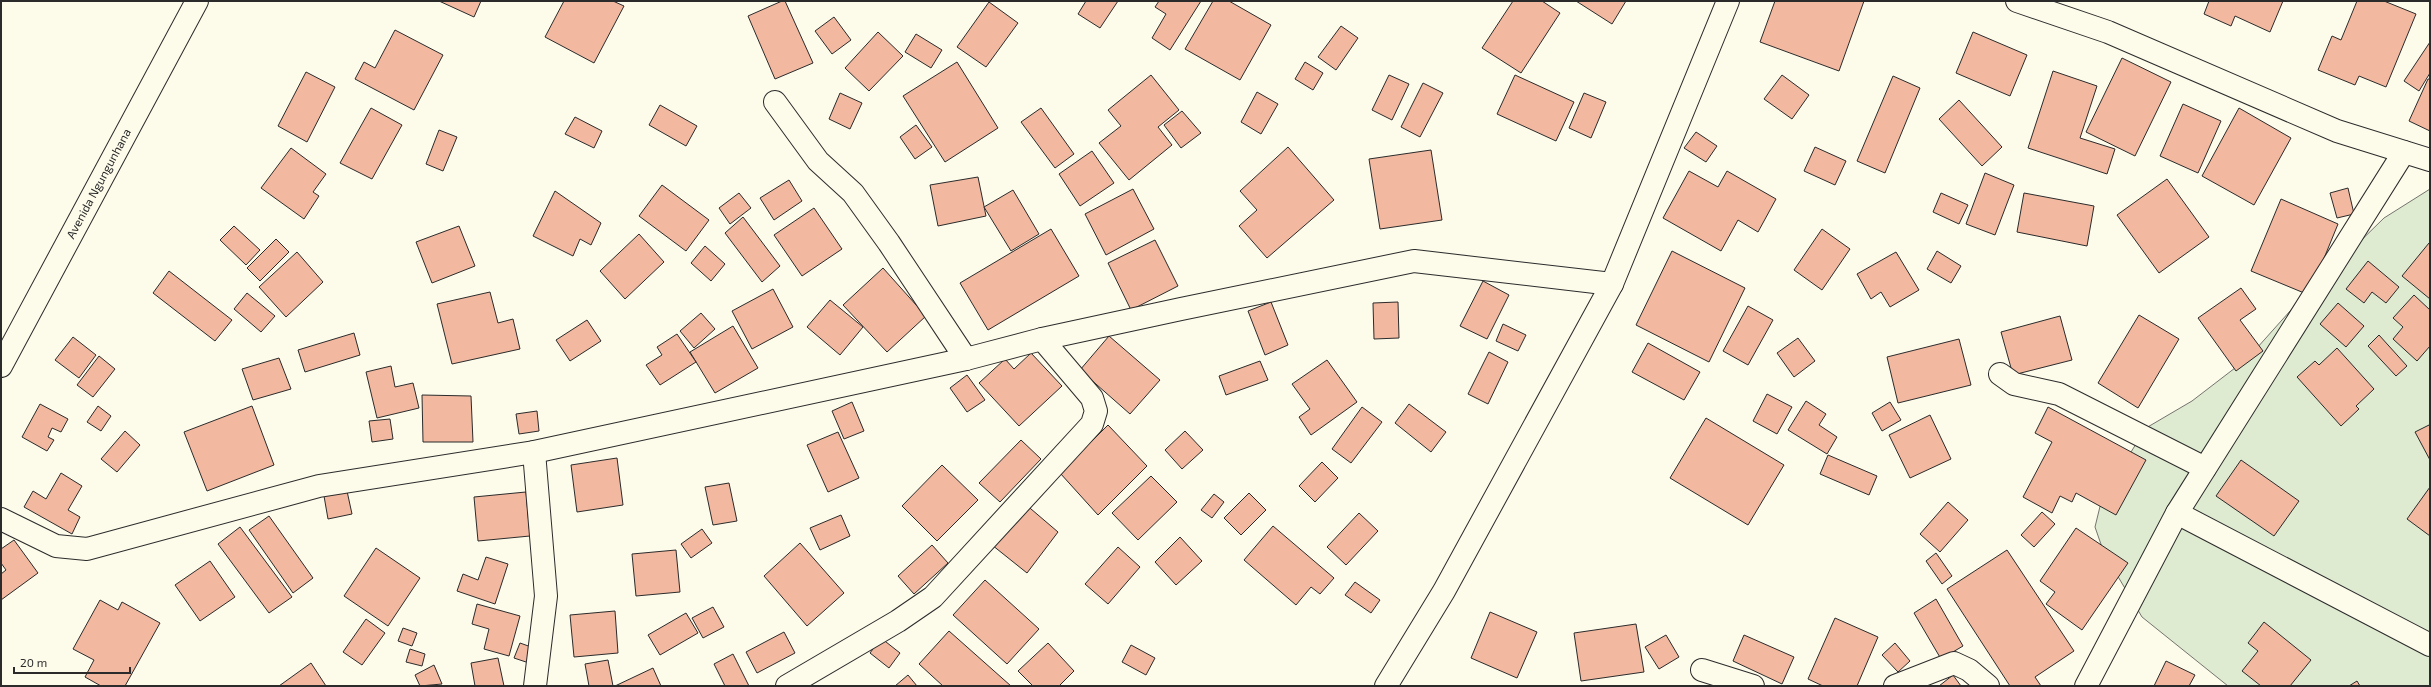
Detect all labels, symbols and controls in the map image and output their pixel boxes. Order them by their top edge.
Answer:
street label: Avenida Ngungunhana [63,126,133,241]
scale bar [14,649,130,675]
text: 20 m [20,655,47,669]

